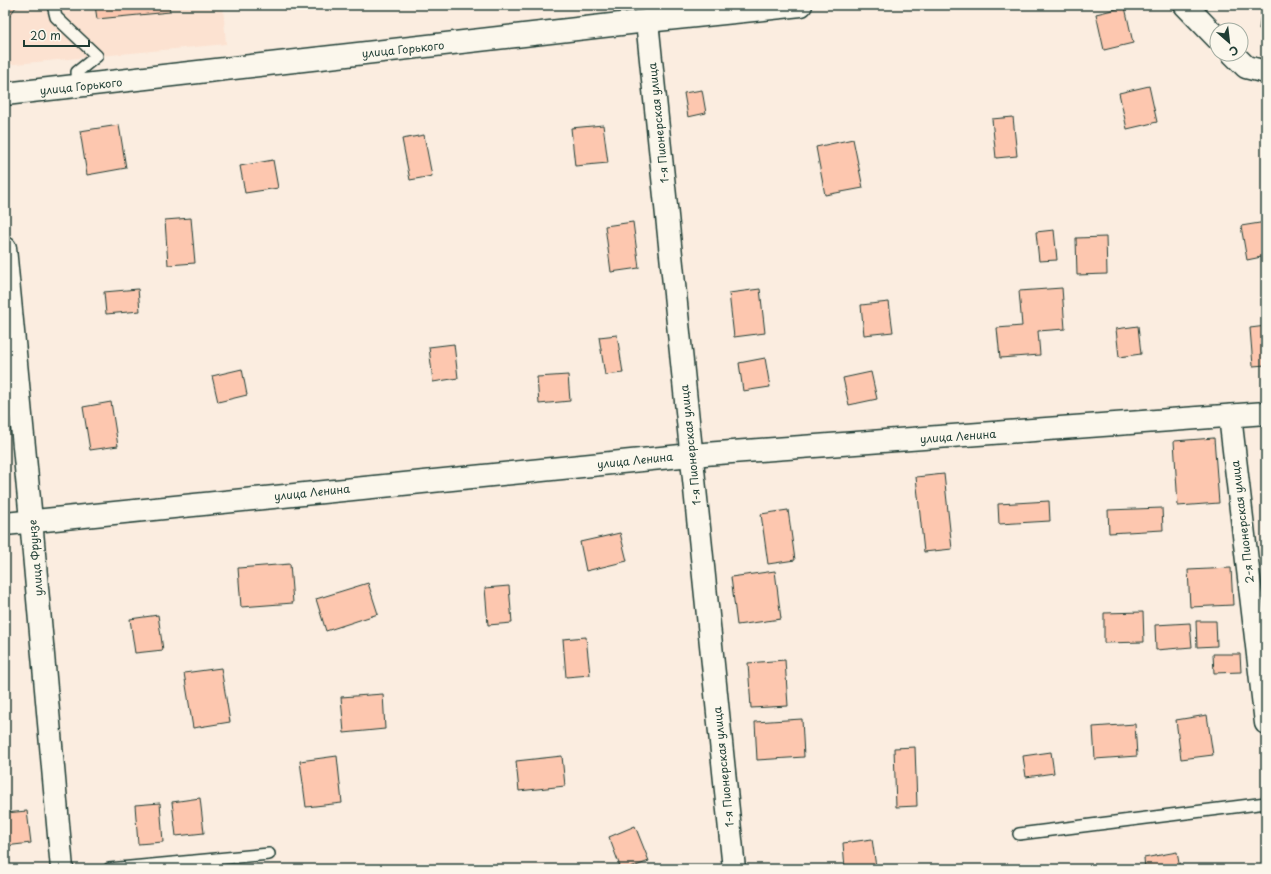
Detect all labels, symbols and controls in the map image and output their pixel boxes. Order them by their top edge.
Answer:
scale bar [24,22,89,48]
north arrow [1209,22,1249,62]
text: 20 m [30,26,61,44]
street label: улица Горького [361,36,445,62]
text: С [1226,42,1242,61]
street label: 1-я Пионерская улица [643,62,673,184]
street label: улица Горького [39,73,123,99]
street label: 1-я Пионерская улица [675,384,705,506]
street label: улица Ленина [919,425,997,447]
street label: улица Ленина [596,448,674,472]
street label: 2-я Пионерская улица [1226,459,1258,584]
street label: улица Ленина [273,480,351,504]
street label: улица Фрунзе [23,519,47,597]
street label: 1-я Пионерская улица [708,706,738,828]

